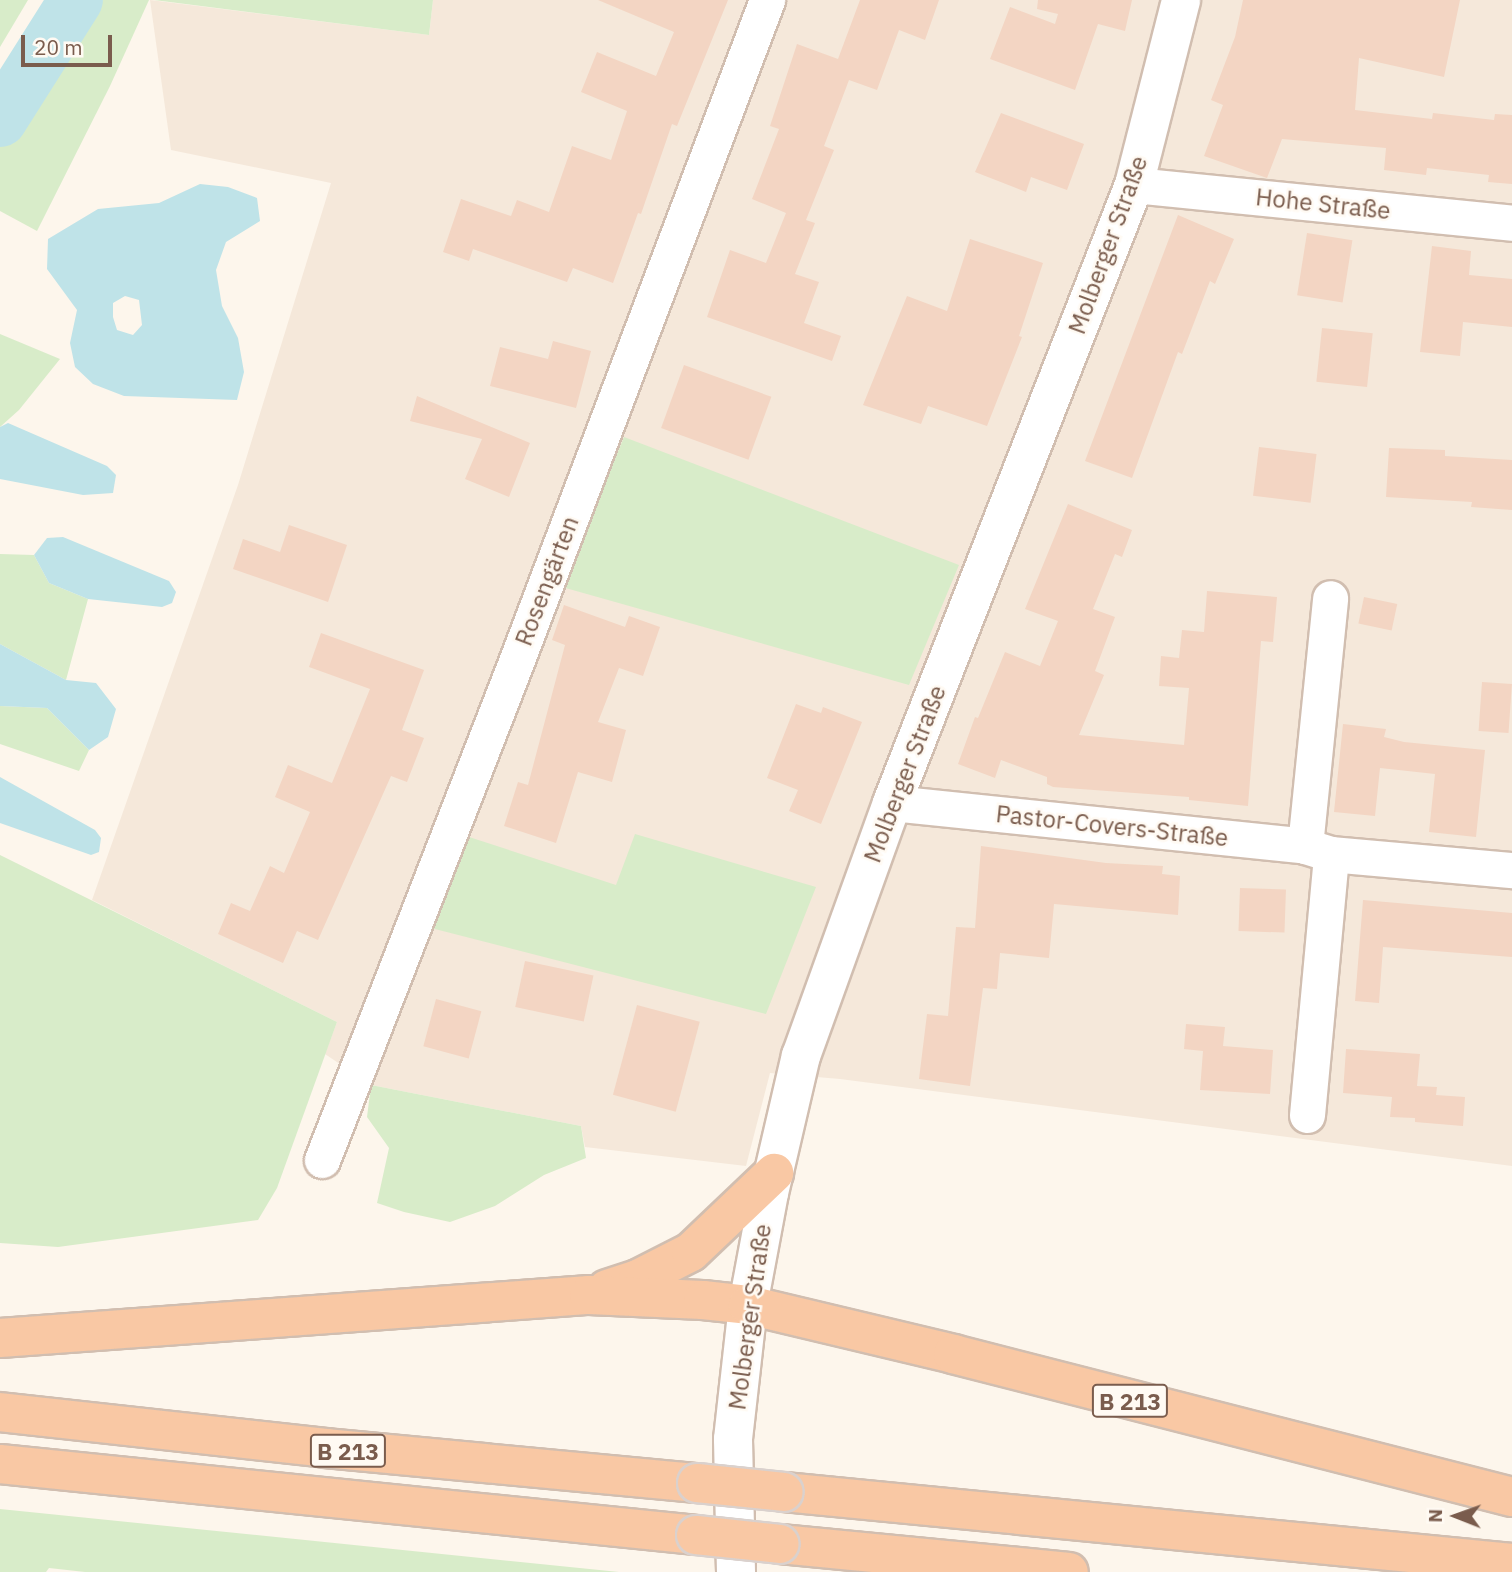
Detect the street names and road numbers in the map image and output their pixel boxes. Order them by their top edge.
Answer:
street label: Molberger Straße [1062,152,1154,338]
street label: Hohe Straße [1254,183,1392,225]
street label: Rosengärten [509,512,585,650]
street label: Molberger Straße [858,681,952,867]
street label: Pastor-Covers-Straße [994,799,1230,853]
street label: Molberger Straße [723,1222,777,1412]
road number: B 213 [1092,1382,1168,1420]
road number: B 213 [310,1432,386,1470]

